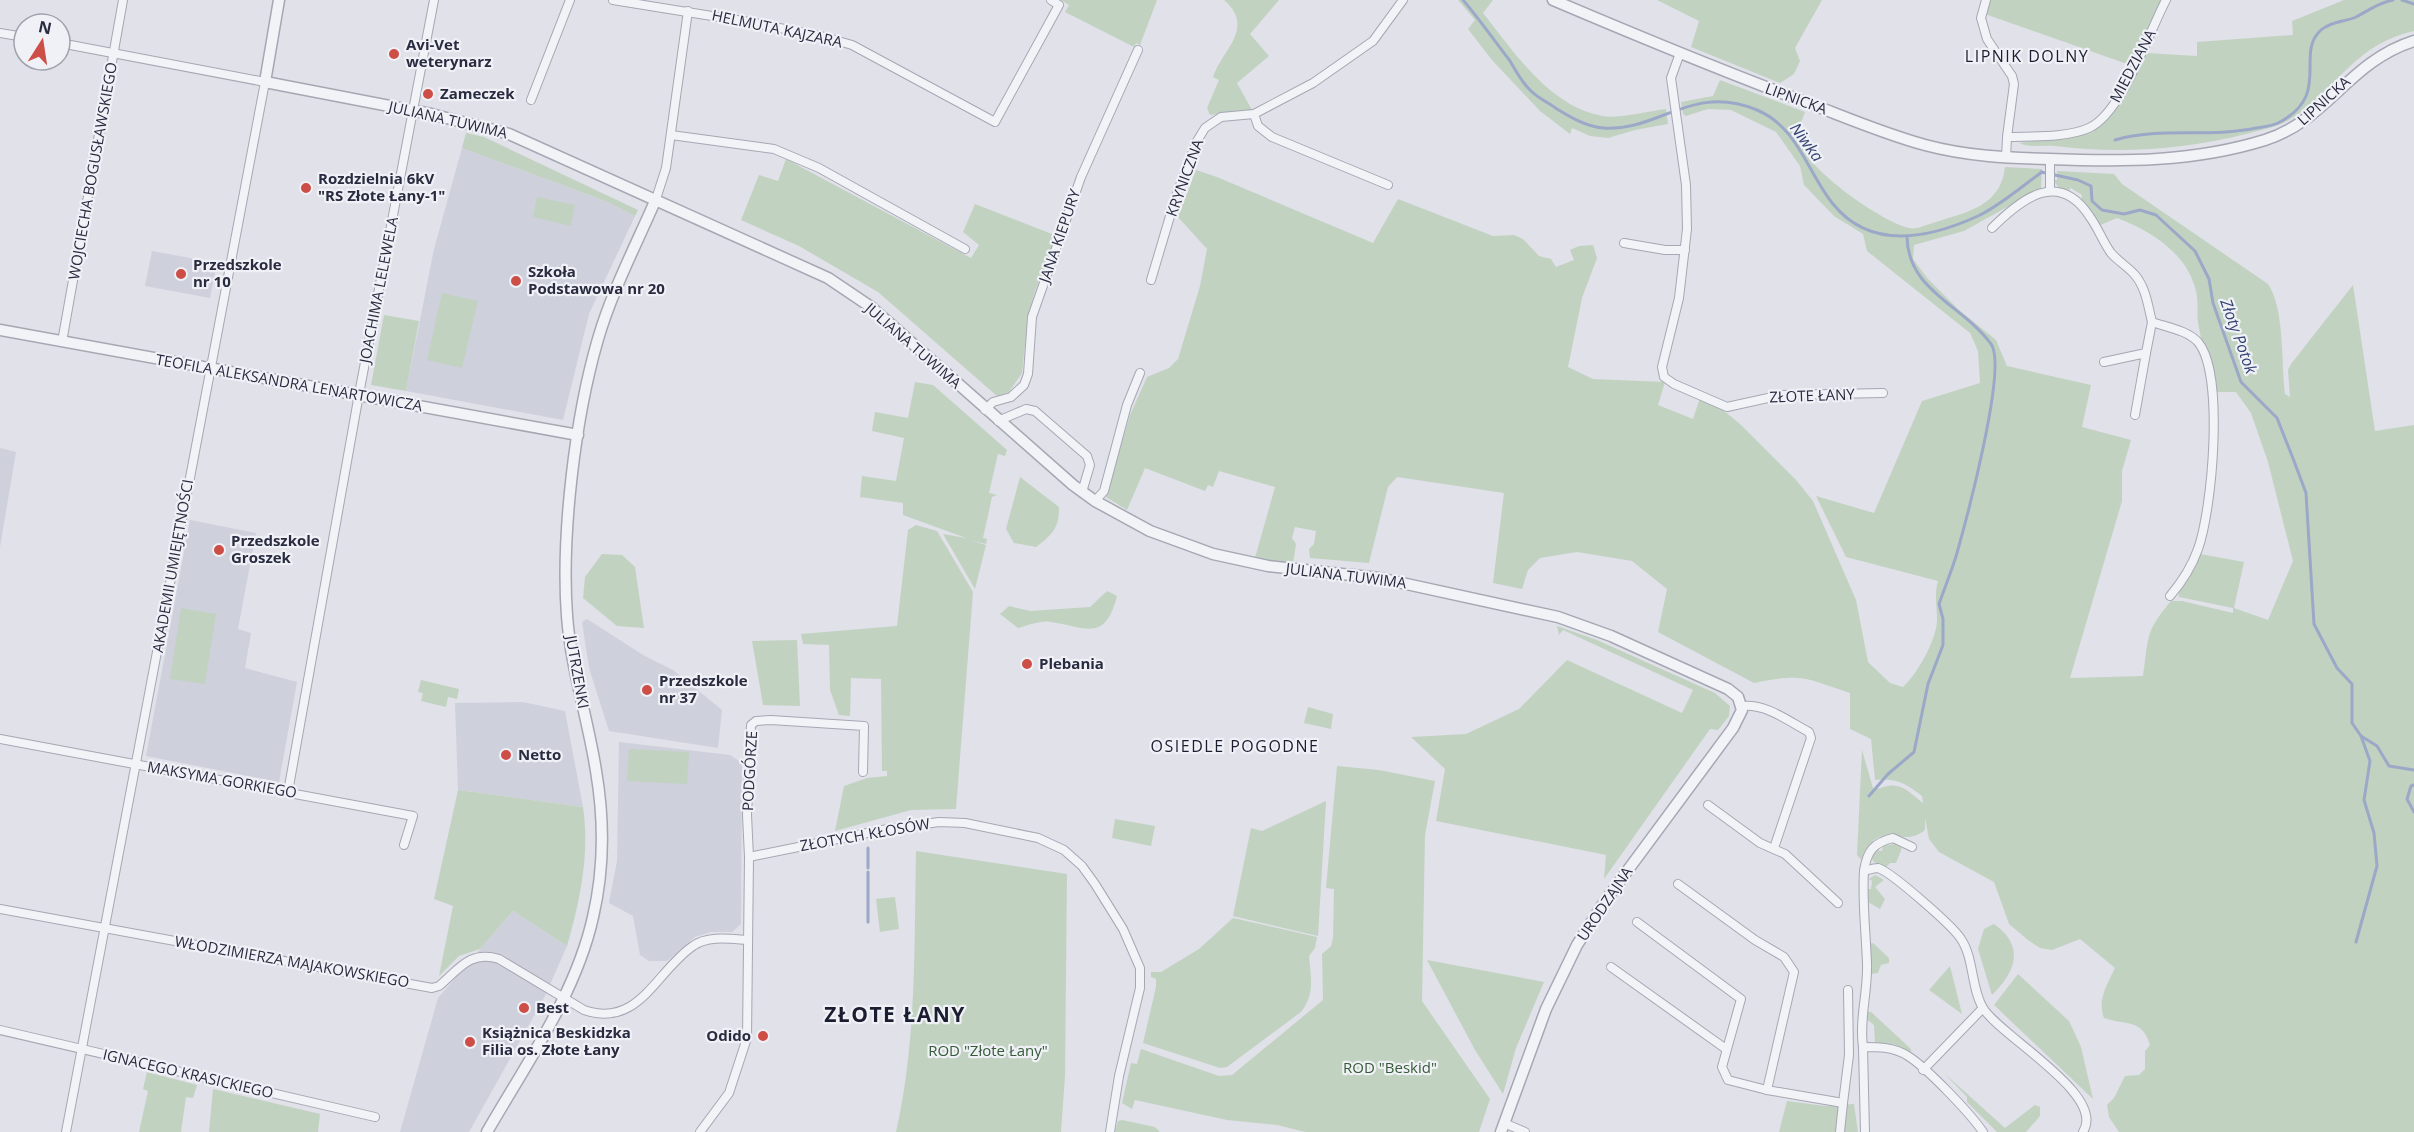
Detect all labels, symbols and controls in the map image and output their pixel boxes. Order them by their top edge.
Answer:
street label: HELMUTA KAJZARA [710,4,845,52]
north arrow [12,12,72,72]
text: N [36,15,54,39]
street label: MIEDZIANA [2105,25,2160,106]
place label: Avi-Vet weterynarz [406,34,491,71]
district label: LIPNIK DOLNY [1965,45,2089,67]
marker: Avi-Vet weterynarz [387,47,401,61]
street label: WOJCIECHA BOGUSŁAWSKIEGO [63,61,121,281]
street label: LIPNICKA [2293,71,2354,129]
street label: LIPNICKA [1763,78,1831,119]
place label: Zameczek [440,83,515,103]
marker: Zameczek [421,87,435,101]
street label: JULIANA TUWIMA [385,95,510,143]
water label: Niwka [1785,118,1829,166]
street label: KRYNICZNA [1161,136,1208,219]
place label: Rozdzielnia 6kV "RS Złote Łany-1" [318,168,445,205]
marker: Rozdzielnia 6kV "RS Złote Łany-1" [299,181,313,195]
street label: JANA KIEPURY [1033,186,1085,287]
street label: JOACHIMA LELEWELA [354,214,402,367]
place label: Przedszkole nr 10 [193,254,282,291]
place label: Szkoła Podstawowa nr 20 [528,261,665,298]
marker: Przedszkole nr 10 [174,267,188,281]
marker: Szkoła Podstawowa nr 20 [509,274,523,288]
water label: Złoty Potok [2215,294,2263,378]
street label: JULIANA TUWIMA [860,297,966,393]
street label: TEOFILA ALEKSANDRA LENARTOWICZA [154,349,425,415]
street label: ZŁOTE ŁANY [1769,383,1856,406]
street label: AKADEMII UMIEJĘTNOŚCI [147,478,197,654]
place label: Przedszkole Groszek [231,530,320,567]
marker: Przedszkole Groszek [212,543,226,557]
street label: JULIANA TUWIMA [1283,557,1408,592]
street label: JUTRZENKI [561,632,594,710]
place label: Plebania [1039,653,1104,673]
marker: Plebania [1020,657,1034,671]
place label: Przedszkole nr 37 [659,670,748,707]
marker: Przedszkole nr 37 [640,683,654,697]
street label: PODGÓRZE [737,730,761,812]
district label: OSIEDLE POGODNE [1151,735,1319,757]
place label: Netto [518,744,561,764]
marker: Netto [499,748,513,762]
street label: MAKSYMA GORKIEGO [146,756,299,802]
street label: ZŁOTYCH KŁOSÓW [798,813,931,855]
street label: URODZAJNA [1572,862,1637,945]
street label: WŁODZIMIERZA MAJAKOWSKIEGO [173,931,411,992]
place label: Best [536,997,569,1017]
district label: ZŁOTE ŁANY [824,1000,966,1028]
marker: Best [517,1001,531,1015]
place label: Książnica Beskidzka Filia os. Złote Łany [482,1022,631,1059]
place label: Odido [706,1025,751,1045]
marker: Odido [756,1029,770,1043]
marker: Książnica Beskidzka Filia os. Złote Łany [463,1035,477,1049]
park label: ROD "Złote Łany" [928,1040,1048,1060]
street label: IGNACEGO KRASICKIEGO [101,1044,275,1102]
park label: ROD "Beskid" [1343,1057,1437,1077]

